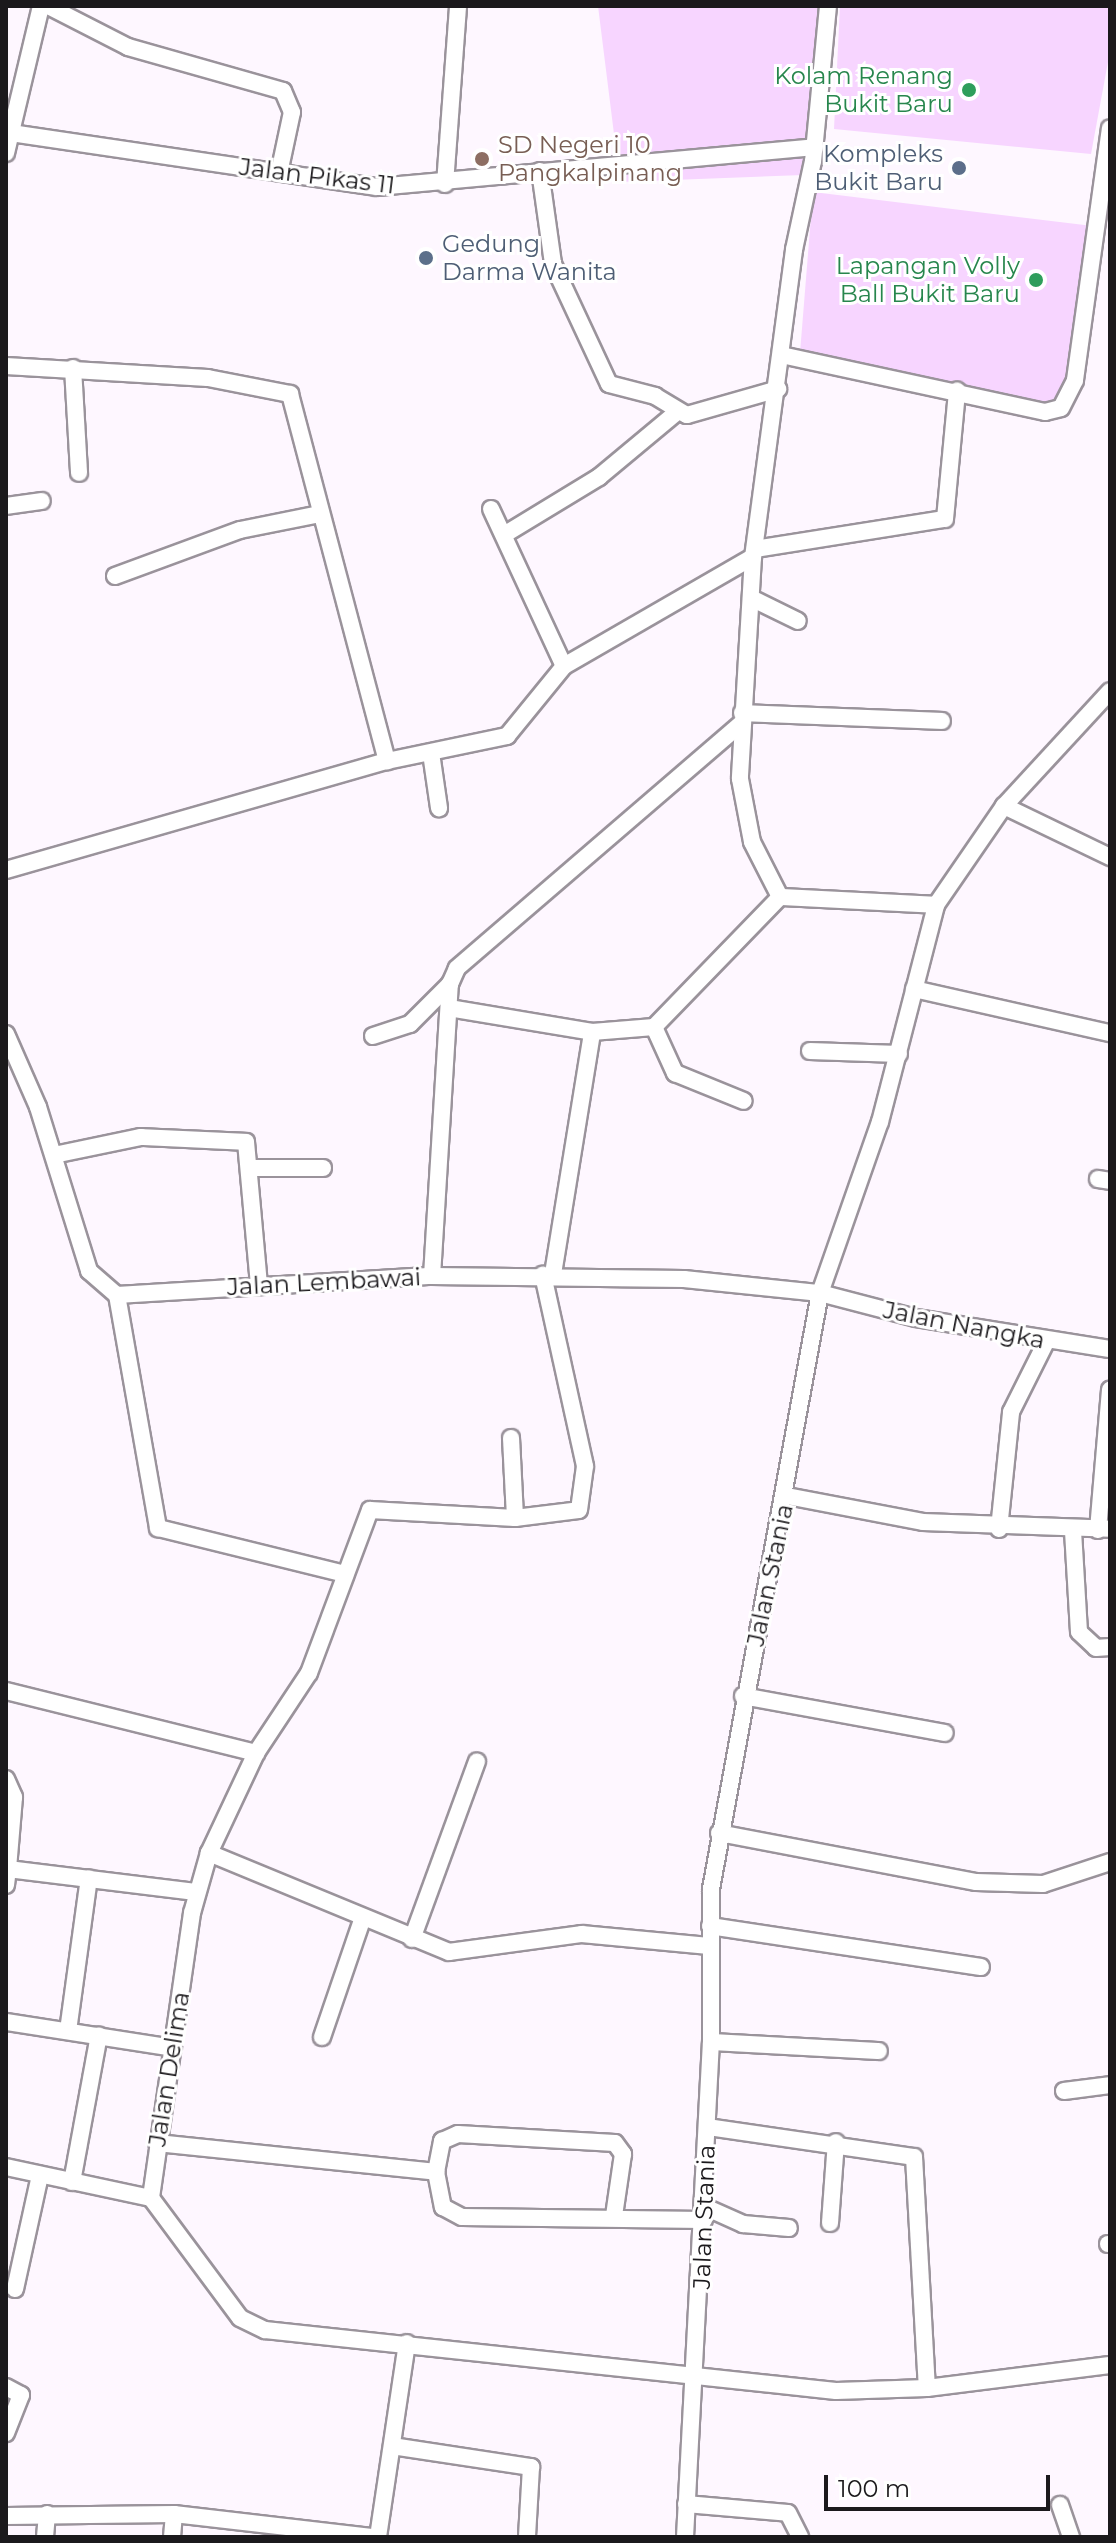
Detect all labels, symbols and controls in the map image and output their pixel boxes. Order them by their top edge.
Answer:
place label: Kolam Renang Bukit Baru [774,62,953,118]
marker: Kolam Renang Bukit Baru [960,81,978,99]
place label: SD Negeri 10 Pangkalpinang [498,131,682,187]
place label: Kompleks Bukit Baru [814,140,943,196]
marker: SD Negeri 10 Pangkalpinang [473,150,491,168]
street label: Jalan Pikas 11 [238,152,396,200]
marker: Kompleks Bukit Baru [950,159,968,177]
place label: Gedung Darma Wanita [442,230,617,286]
marker: Gedung Darma Wanita [417,249,435,267]
place label: Lapangan Volly Ball Bukit Baru [836,252,1020,308]
marker: Lapangan Volly Ball Bukit Baru [1027,271,1045,289]
street label: Jalan Lembawai [226,1263,422,1301]
street label: Jalan Nangka [881,1295,1047,1355]
street label: Jalan Stania [741,1501,799,1649]
street label: Jalan Delima [143,1990,195,2148]
street label: Jalan Stania [687,2144,721,2290]
scale bar [828,2459,1054,2509]
text: 100 m [838,2474,910,2503]

